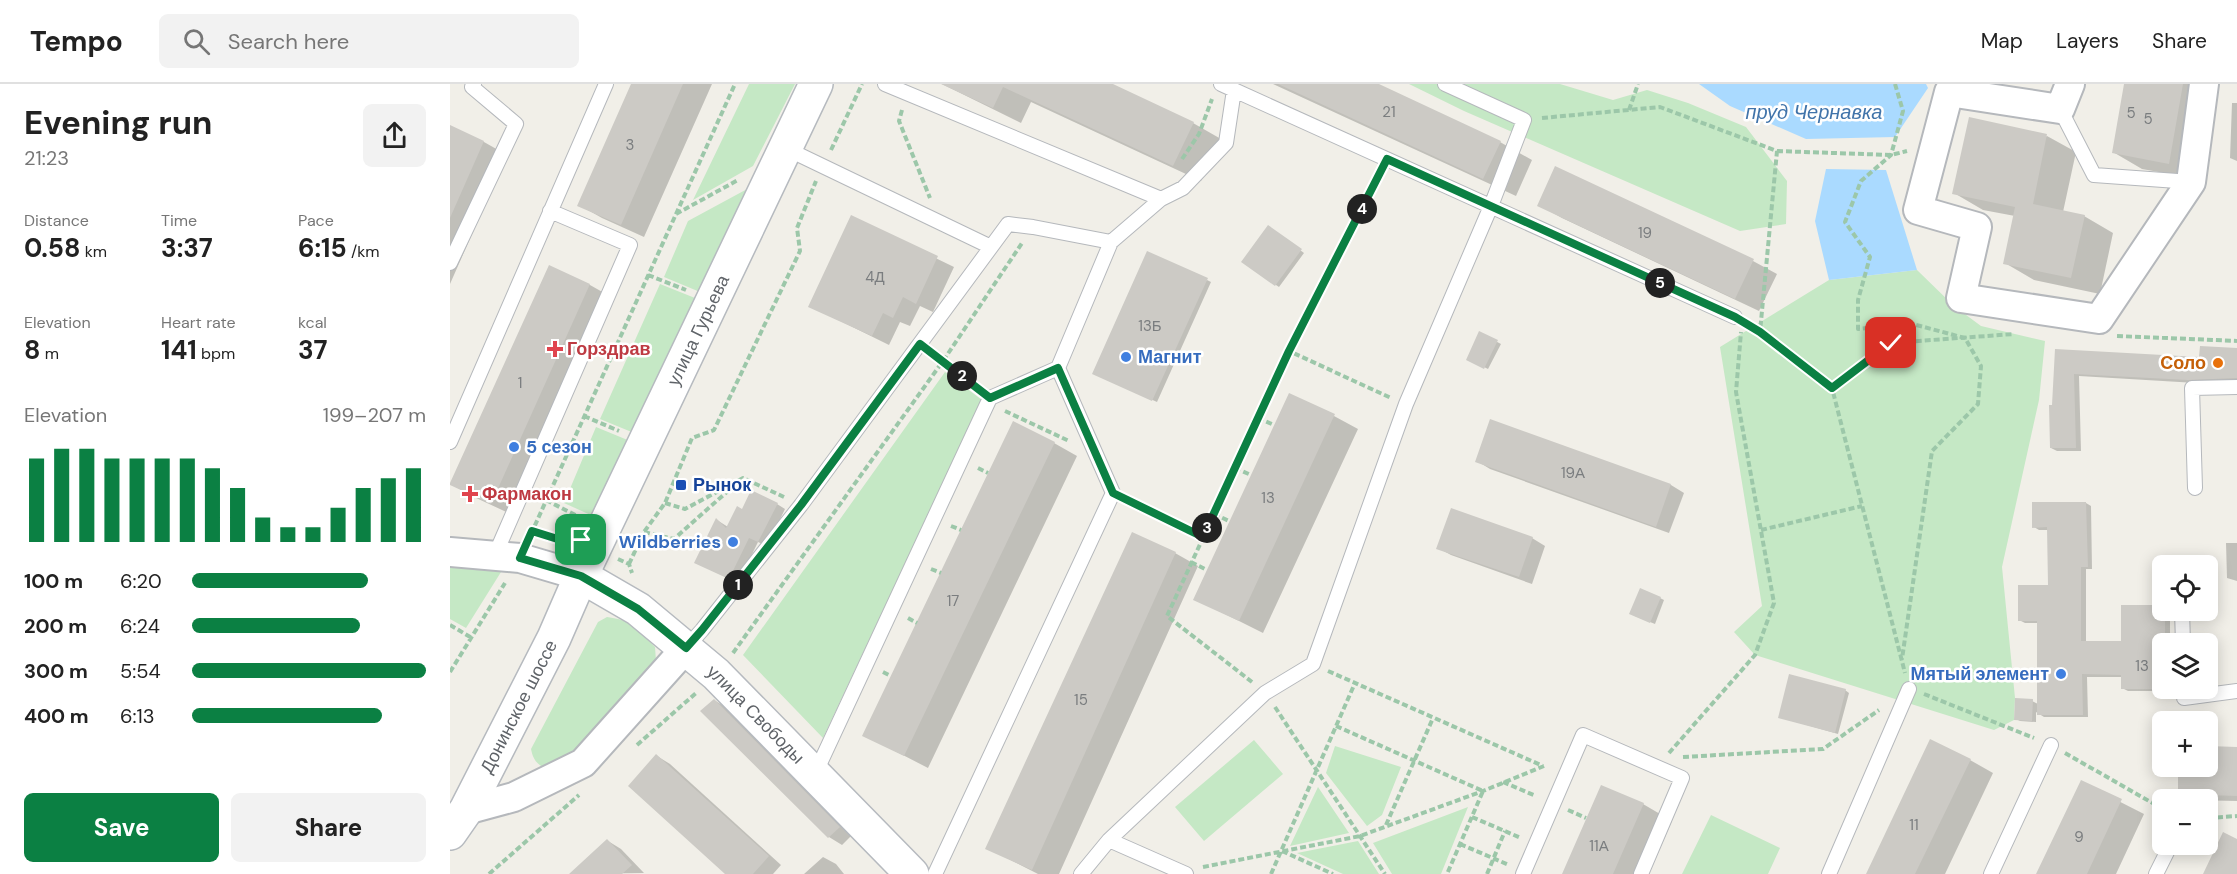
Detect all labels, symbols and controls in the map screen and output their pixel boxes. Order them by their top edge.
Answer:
search box [159,14,579,68]
text: Tempo [30,23,123,60]
icon: search [180,25,213,58]
text: Search here [228,27,349,56]
text: Map [1981,27,2023,55]
text: Layers [2056,27,2119,55]
text: Share [2152,27,2207,55]
water label: пруд Чернавка [1745,99,1883,125]
text: Evening run [24,101,212,144]
house number: 21 [1382,102,1396,122]
house number: 5 [2126,103,2136,123]
button: share [363,104,426,167]
house number: 5 [2143,109,2153,129]
house number: 3 [626,135,634,155]
text: 21:23 [24,145,69,171]
pin: 4 [1347,194,1377,224]
text: 4 [1357,198,1367,219]
text: Distance [24,210,89,231]
text: Time [161,210,197,231]
text: Pace [298,210,334,231]
house number: 19 [1638,223,1652,243]
text: 0.58 [24,231,80,265]
text: 3:37 [161,231,213,265]
text: 6:15 [298,231,347,265]
text: km [80,241,107,262]
text: /km [347,241,380,262]
house number: 4Д [865,267,885,287]
pin: 5 [1645,268,1675,298]
street label: улица Гурьева [662,270,736,390]
text: 5 [1655,272,1665,293]
text: Elevation [24,312,91,333]
text: Heart rate [161,312,236,333]
text: kcal [298,312,327,333]
house number: 13Б [1138,316,1162,336]
pin [1865,317,1916,368]
icon: check [1874,326,1907,359]
text: 8 [24,333,40,367]
text: 141 [161,333,197,367]
text: 37 [298,333,327,367]
place label: Горздрав [567,337,651,361]
marker: Горздрав [548,342,562,356]
text: m [40,343,59,364]
text: bpm [197,343,235,364]
place label: Магнит [1138,345,1202,369]
marker: Магнит [1119,350,1133,364]
place label: Соло [2160,351,2206,375]
marker: Соло [2211,356,2225,370]
pin: 2 [947,361,977,391]
text: 2 [957,365,967,386]
house number: 1 [518,373,522,393]
text: Elevation [24,402,107,428]
text: 199–207 m [323,402,426,428]
place label: 5 сезон [526,435,592,459]
marker: 5 сезон [507,440,521,454]
house number: 19А [1561,463,1585,483]
place label: Рынок [693,473,752,497]
marker: Рынок [674,478,688,492]
place label: Фармакон [482,482,572,506]
marker: Фармакон [463,487,477,501]
house number: 13 [1261,488,1275,508]
pin: 3 [1192,513,1222,543]
pin [555,514,606,565]
text: 3 [1202,517,1212,538]
icon: arrive [564,523,597,556]
place label: Wildberries [618,530,721,554]
marker: Wildberries [726,535,740,549]
map controls [2152,555,2218,855]
button: locate [2152,555,2218,621]
text: 100 m [24,568,83,594]
text: 6:20 [120,568,162,594]
pin: 1 [723,570,753,600]
text: 1 [735,574,741,595]
house number: 17 [947,591,959,611]
text: 200 m [24,613,87,639]
text: 6:24 [120,613,160,639]
button: layers [2152,633,2218,699]
street label: Донинское шоссе [475,636,563,778]
house number: 13 [2135,656,2149,676]
text: 300 m [24,658,88,684]
text: 5:54 [120,658,161,684]
street label: улица Свободы [702,659,810,769]
place label: Мятый элемент [1911,662,2049,686]
marker: Мятый элемент [2054,667,2068,681]
house number: 15 [1074,690,1088,710]
text: 400 m [24,703,89,729]
text: 6:13 [120,703,155,729]
button: + [2152,711,2218,777]
button: − [2152,789,2218,855]
button: Save [24,793,219,862]
button: Share [231,793,426,862]
house number: 11 [1909,815,1919,835]
house number: 9 [2074,827,2084,847]
house number: 11А [1589,836,1609,856]

